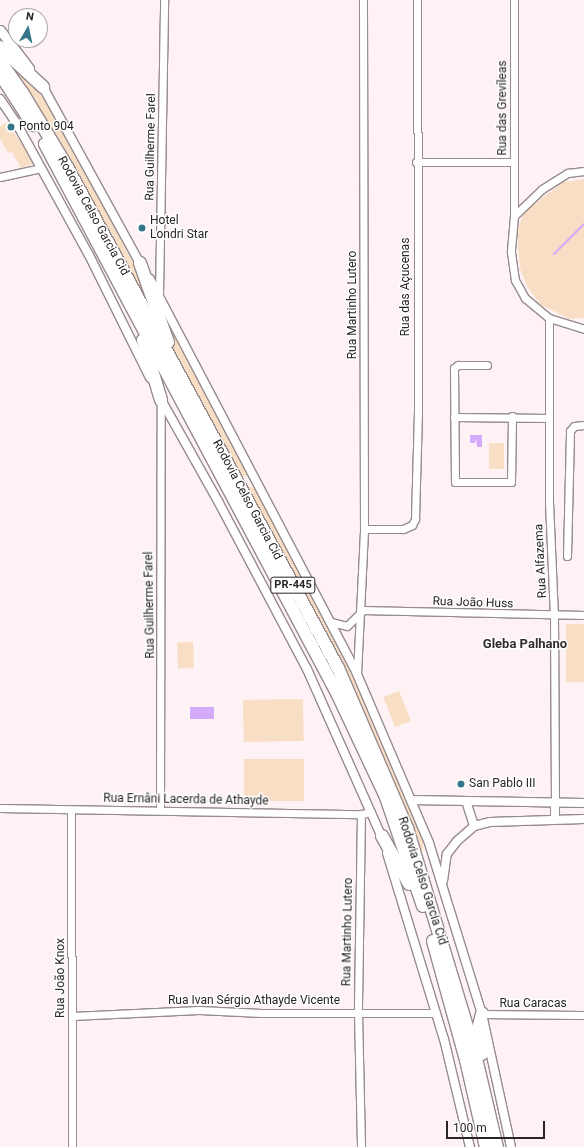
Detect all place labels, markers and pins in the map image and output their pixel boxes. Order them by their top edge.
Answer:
place label: Ponto 904 [19,120,74,134]
marker: Ponto 904 [6,122,16,132]
place label: Hotel Londri Star [150,214,208,242]
marker: Hotel Londri Star [137,223,147,233]
place label: San Pablo III [469,777,536,791]
marker: San Pablo III [456,779,466,789]

